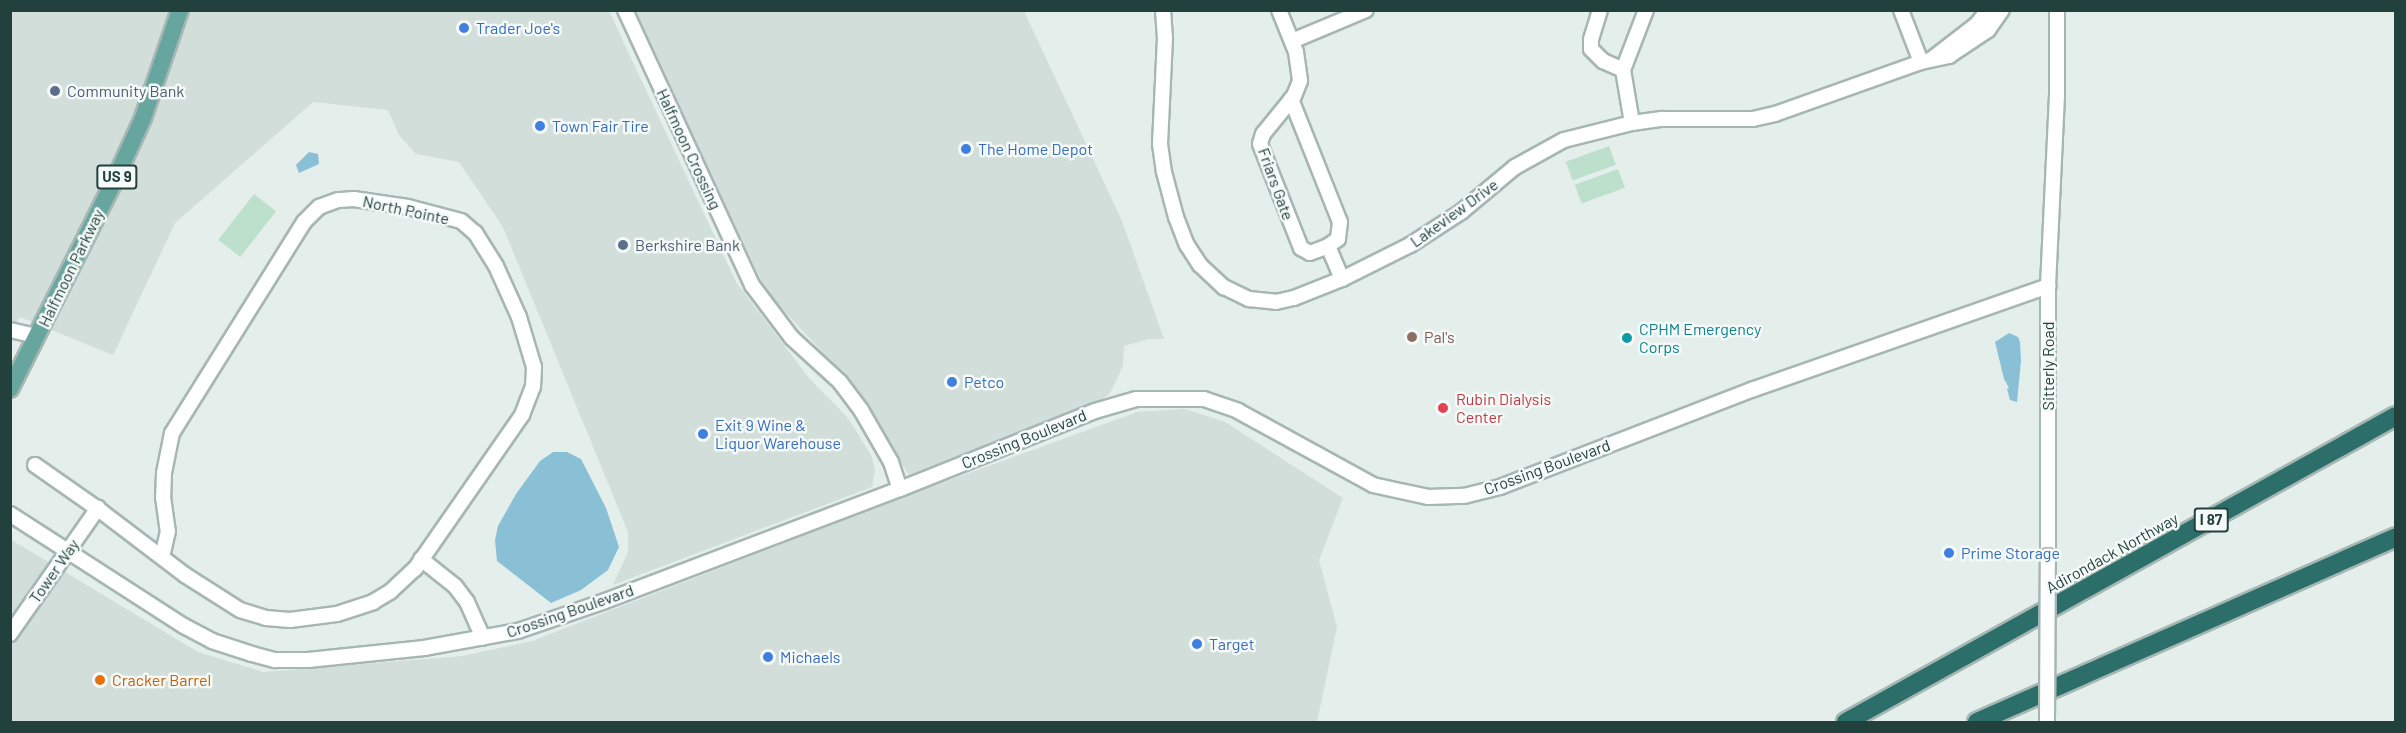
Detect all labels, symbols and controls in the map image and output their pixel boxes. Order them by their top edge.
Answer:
place label: Trader Joe's [476,18,560,38]
marker: Trader Joe's [457,21,471,35]
place label: Community Bank [67,81,184,101]
marker: Community Bank [48,84,62,98]
street label: Halfmoon Crossing [653,86,725,212]
place label: Town Fair Tire [552,116,649,136]
marker: Town Fair Tire [533,119,547,133]
place label: The Home Depot [978,139,1093,159]
marker: The Home Depot [959,142,973,156]
street label: Friars Gate [1254,145,1298,223]
road number: US 9 [96,165,138,189]
street label: Lakeview Drive [1406,175,1502,251]
street label: North Pointe [361,191,451,229]
street label: Halfmoon Parkway [34,206,108,330]
place label: Berkshire Bank [635,235,740,255]
marker: Berkshire Bank [616,238,630,252]
place label: CPHM Emergency Corps [1639,319,1761,357]
street label: Sitterly Road [2038,322,2058,410]
place label: Pal's [1424,327,1455,347]
marker: Pal's [1405,330,1419,344]
marker: CPHM Emergency Corps [1620,331,1634,345]
place label: Petco [964,372,1004,392]
marker: Petco [945,375,959,389]
place label: Rubin Dialysis Center [1456,389,1551,427]
marker: Rubin Dialysis Center [1434,399,1452,417]
street label: Crossing Boulevard [959,405,1089,473]
place label: Exit 9 Wine & Liquor Warehouse [715,415,841,453]
marker: Exit 9 Wine & Liquor Warehouse [696,427,710,441]
street label: Crossing Boulevard [1481,435,1613,499]
road number: I 87 [2193,508,2229,532]
street label: Adirondack Northway [2042,509,2182,597]
street label: Tower Way [25,535,83,607]
place label: Prime Storage [1961,543,2060,563]
marker: Prime Storage [1942,546,1956,560]
street label: Crossing Boulevard [504,580,636,642]
place label: Target [1209,634,1254,654]
marker: Target [1190,637,1204,651]
place label: Michaels [780,647,841,667]
marker: Michaels [761,650,775,664]
place label: Cracker Barrel [112,670,211,690]
marker: Cracker Barrel [93,673,107,687]

